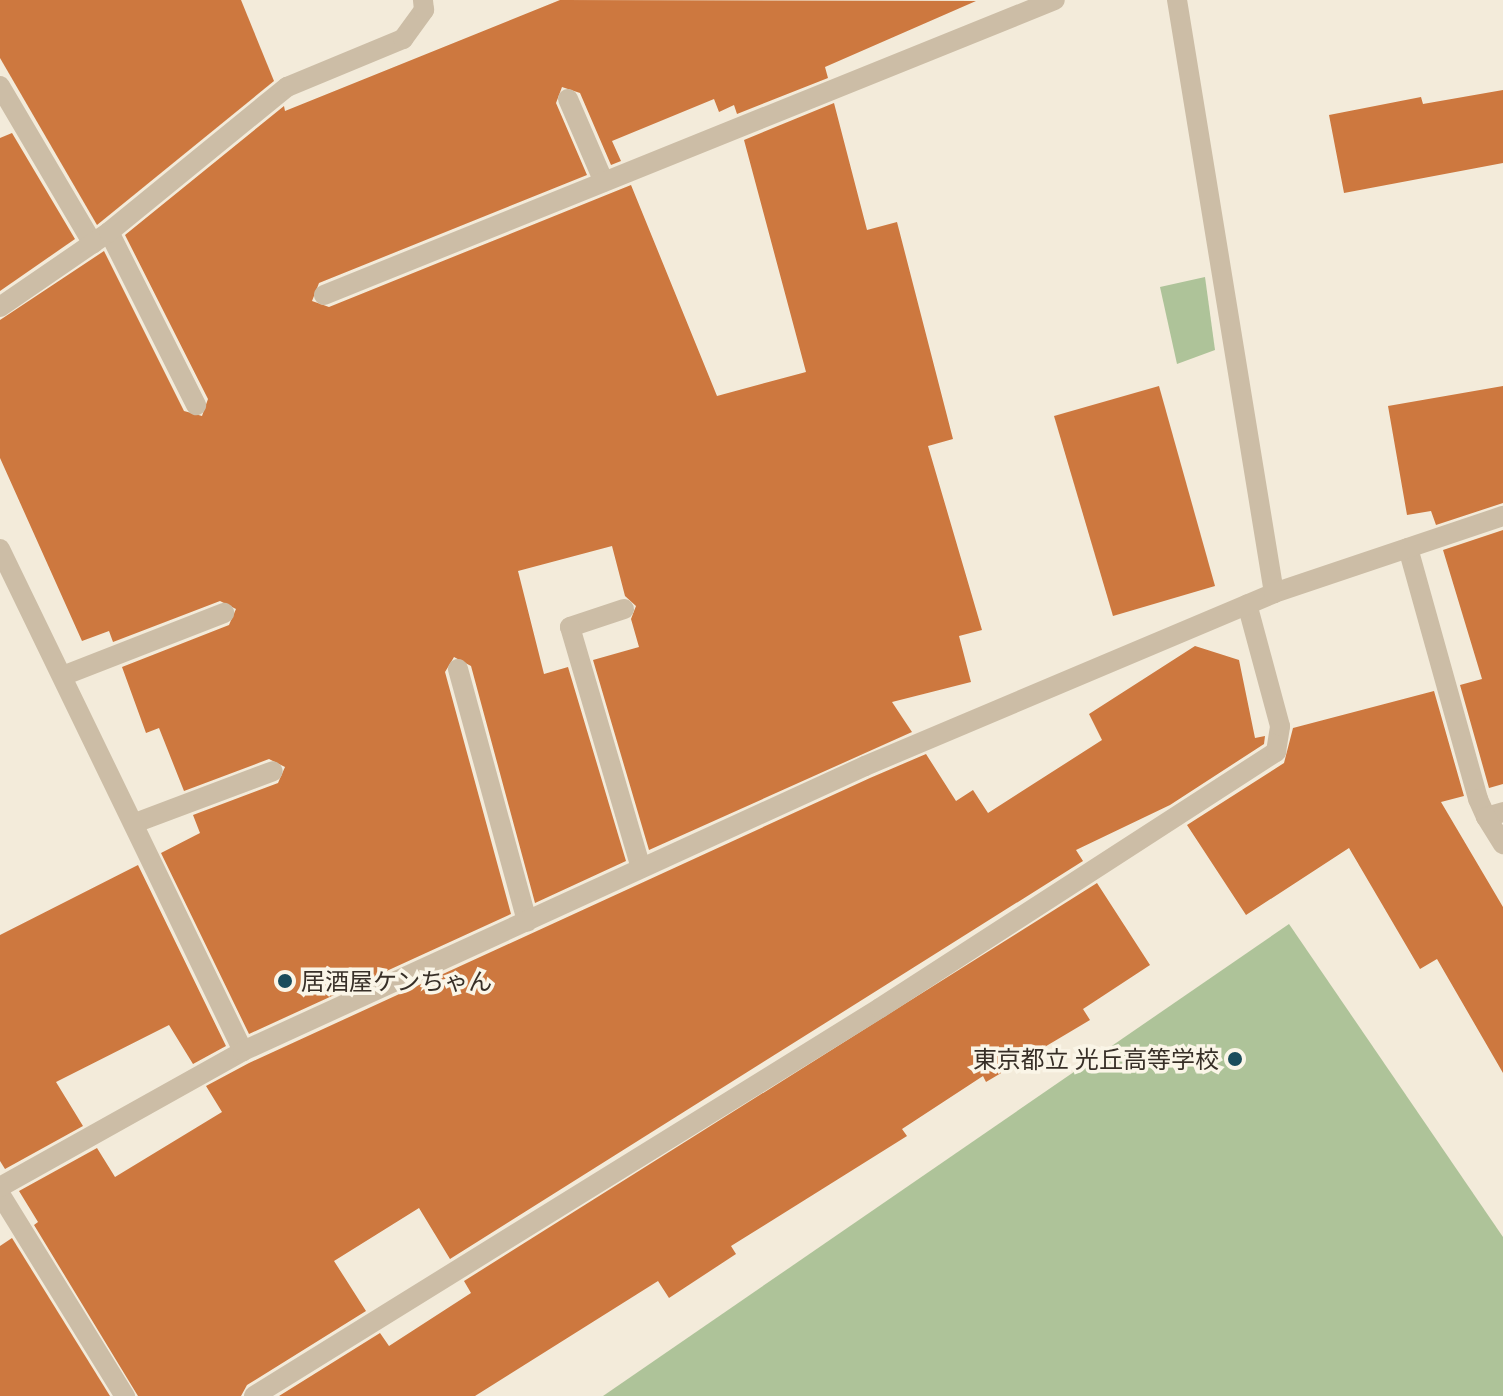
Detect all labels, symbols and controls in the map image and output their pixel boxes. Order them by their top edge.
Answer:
place label: 居酒屋ケンちゃん [301,967,493,995]
marker: 居酒屋ケンちゃん [276,972,294,990]
place label: 東京都立 光丘高等学校 [973,1045,1219,1073]
marker: 東京都立 光丘高等学校 [1226,1050,1244,1068]

